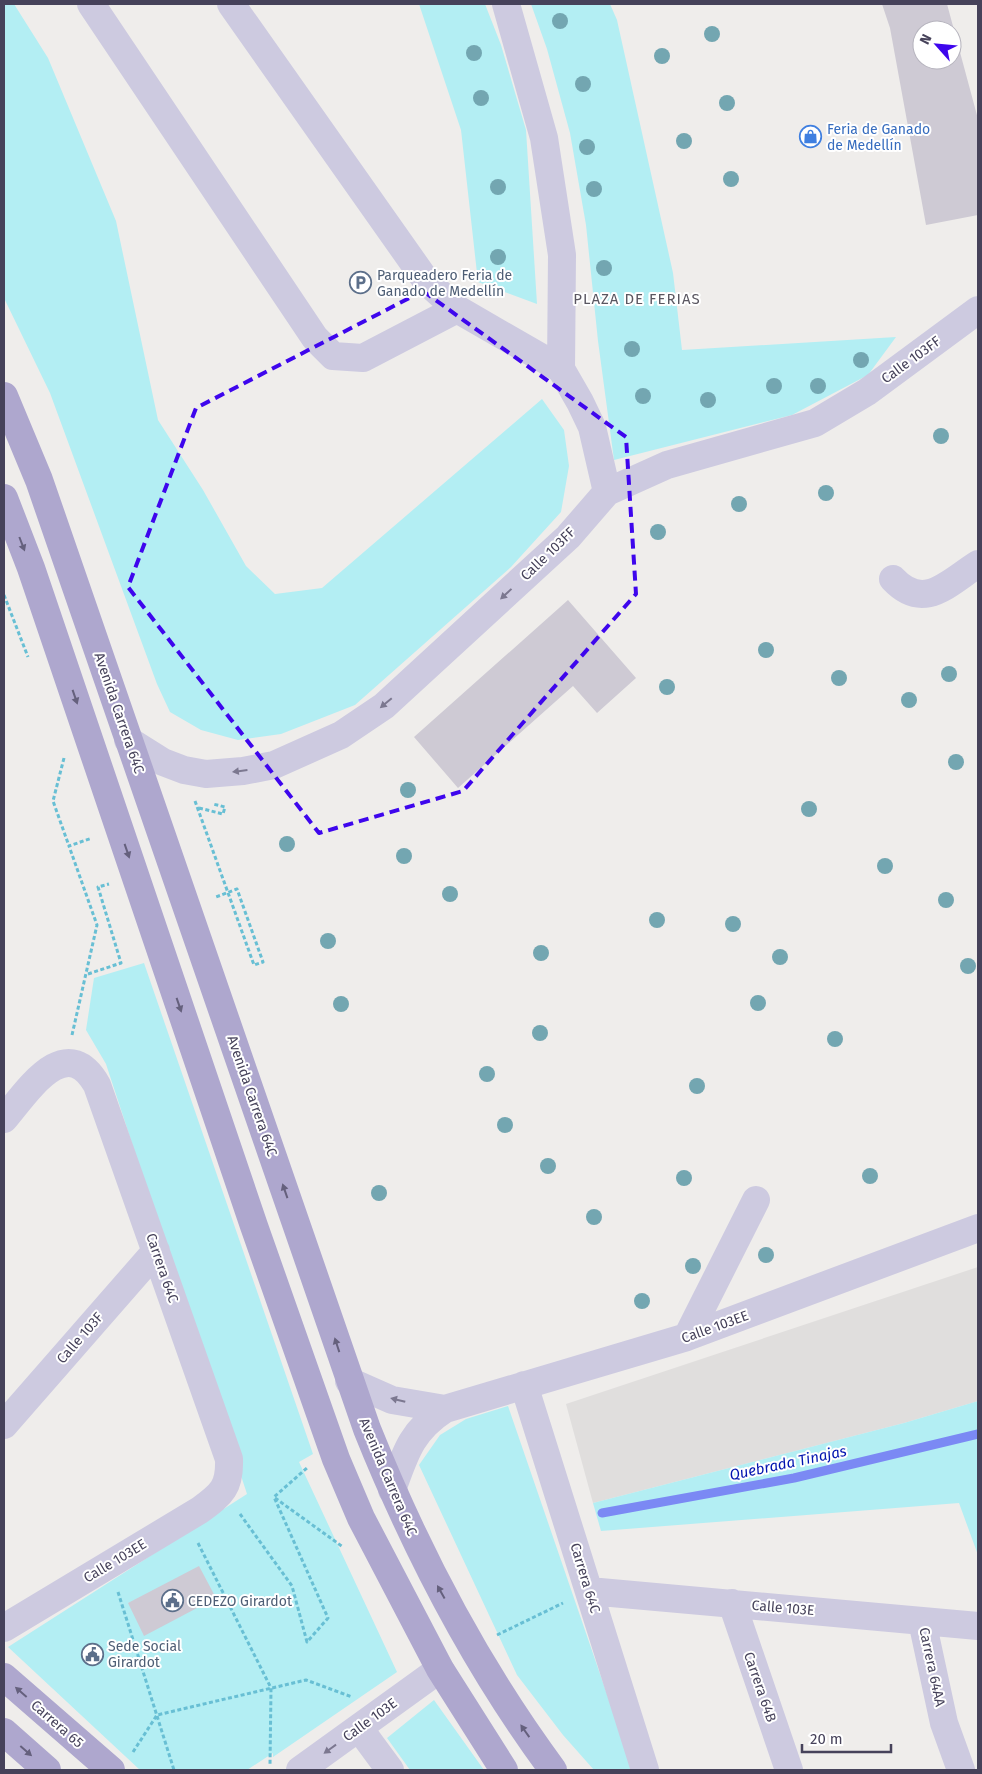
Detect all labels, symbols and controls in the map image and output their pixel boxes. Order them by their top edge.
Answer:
north arrow [912,20,962,70]
text: N [916,31,936,47]
place label: Feria de Ganado de Medellín [827,121,930,154]
shop icon: Feria de Ganado de Medellín [799,125,823,149]
place label: Parqueadero Feria de Ganado de Medellín [377,267,512,300]
parking icon: Parqueadero Feria de Ganado de Medellín [349,271,373,295]
district label: PLAZA DE FERIAS [573,290,701,308]
street label: Calle 103FF [878,333,944,387]
street label: Calle 103FF [517,524,579,584]
one-way arrow [18,536,26,551]
one-way arrow [500,588,512,600]
street label: Avenida Carrera 64C [90,650,148,776]
one-way arrow [71,690,79,705]
one-way arrow [380,698,393,709]
one-way arrow [232,767,248,775]
one-way arrow [123,844,131,859]
one-way arrow [175,998,183,1013]
street label: Avenida Carrera 64C [223,1033,281,1159]
one-way arrow [281,1184,289,1199]
street label: Carrera 64C [142,1231,182,1305]
street label: Calle 103EE [679,1307,751,1347]
street label: Calle 103F [53,1309,107,1367]
one-way arrow [333,1338,341,1353]
one-way arrow [390,1396,405,1404]
street label: Avenida Carrera 64C [355,1415,421,1539]
water label: Quebrada Tinajas [728,1442,848,1484]
street label: Calle 103EE [80,1536,150,1586]
street label: Carrera 64C [566,1541,604,1615]
one-way arrow [437,1584,445,1599]
public building icon: CEDEZO Girardot [160,1589,184,1613]
place label: CEDEZO Girardot [188,1593,293,1610]
street label: Calle 103E [751,1597,815,1619]
street label: Carrera 64AA [915,1626,949,1708]
place label: Sede Social Girardot [108,1638,181,1671]
public building icon: Sede Social Girardot [80,1642,104,1666]
street label: Carrera 64B [740,1650,780,1724]
one-way arrow [15,1687,28,1698]
street label: Calle 103E [340,1695,400,1745]
street label: Carrera 65 [27,1697,87,1751]
scale bar [802,1722,891,1754]
one-way arrow [520,1724,530,1737]
text: 20 m [810,1730,843,1748]
one-way arrow [323,1744,337,1754]
one-way arrow [19,1745,31,1757]

